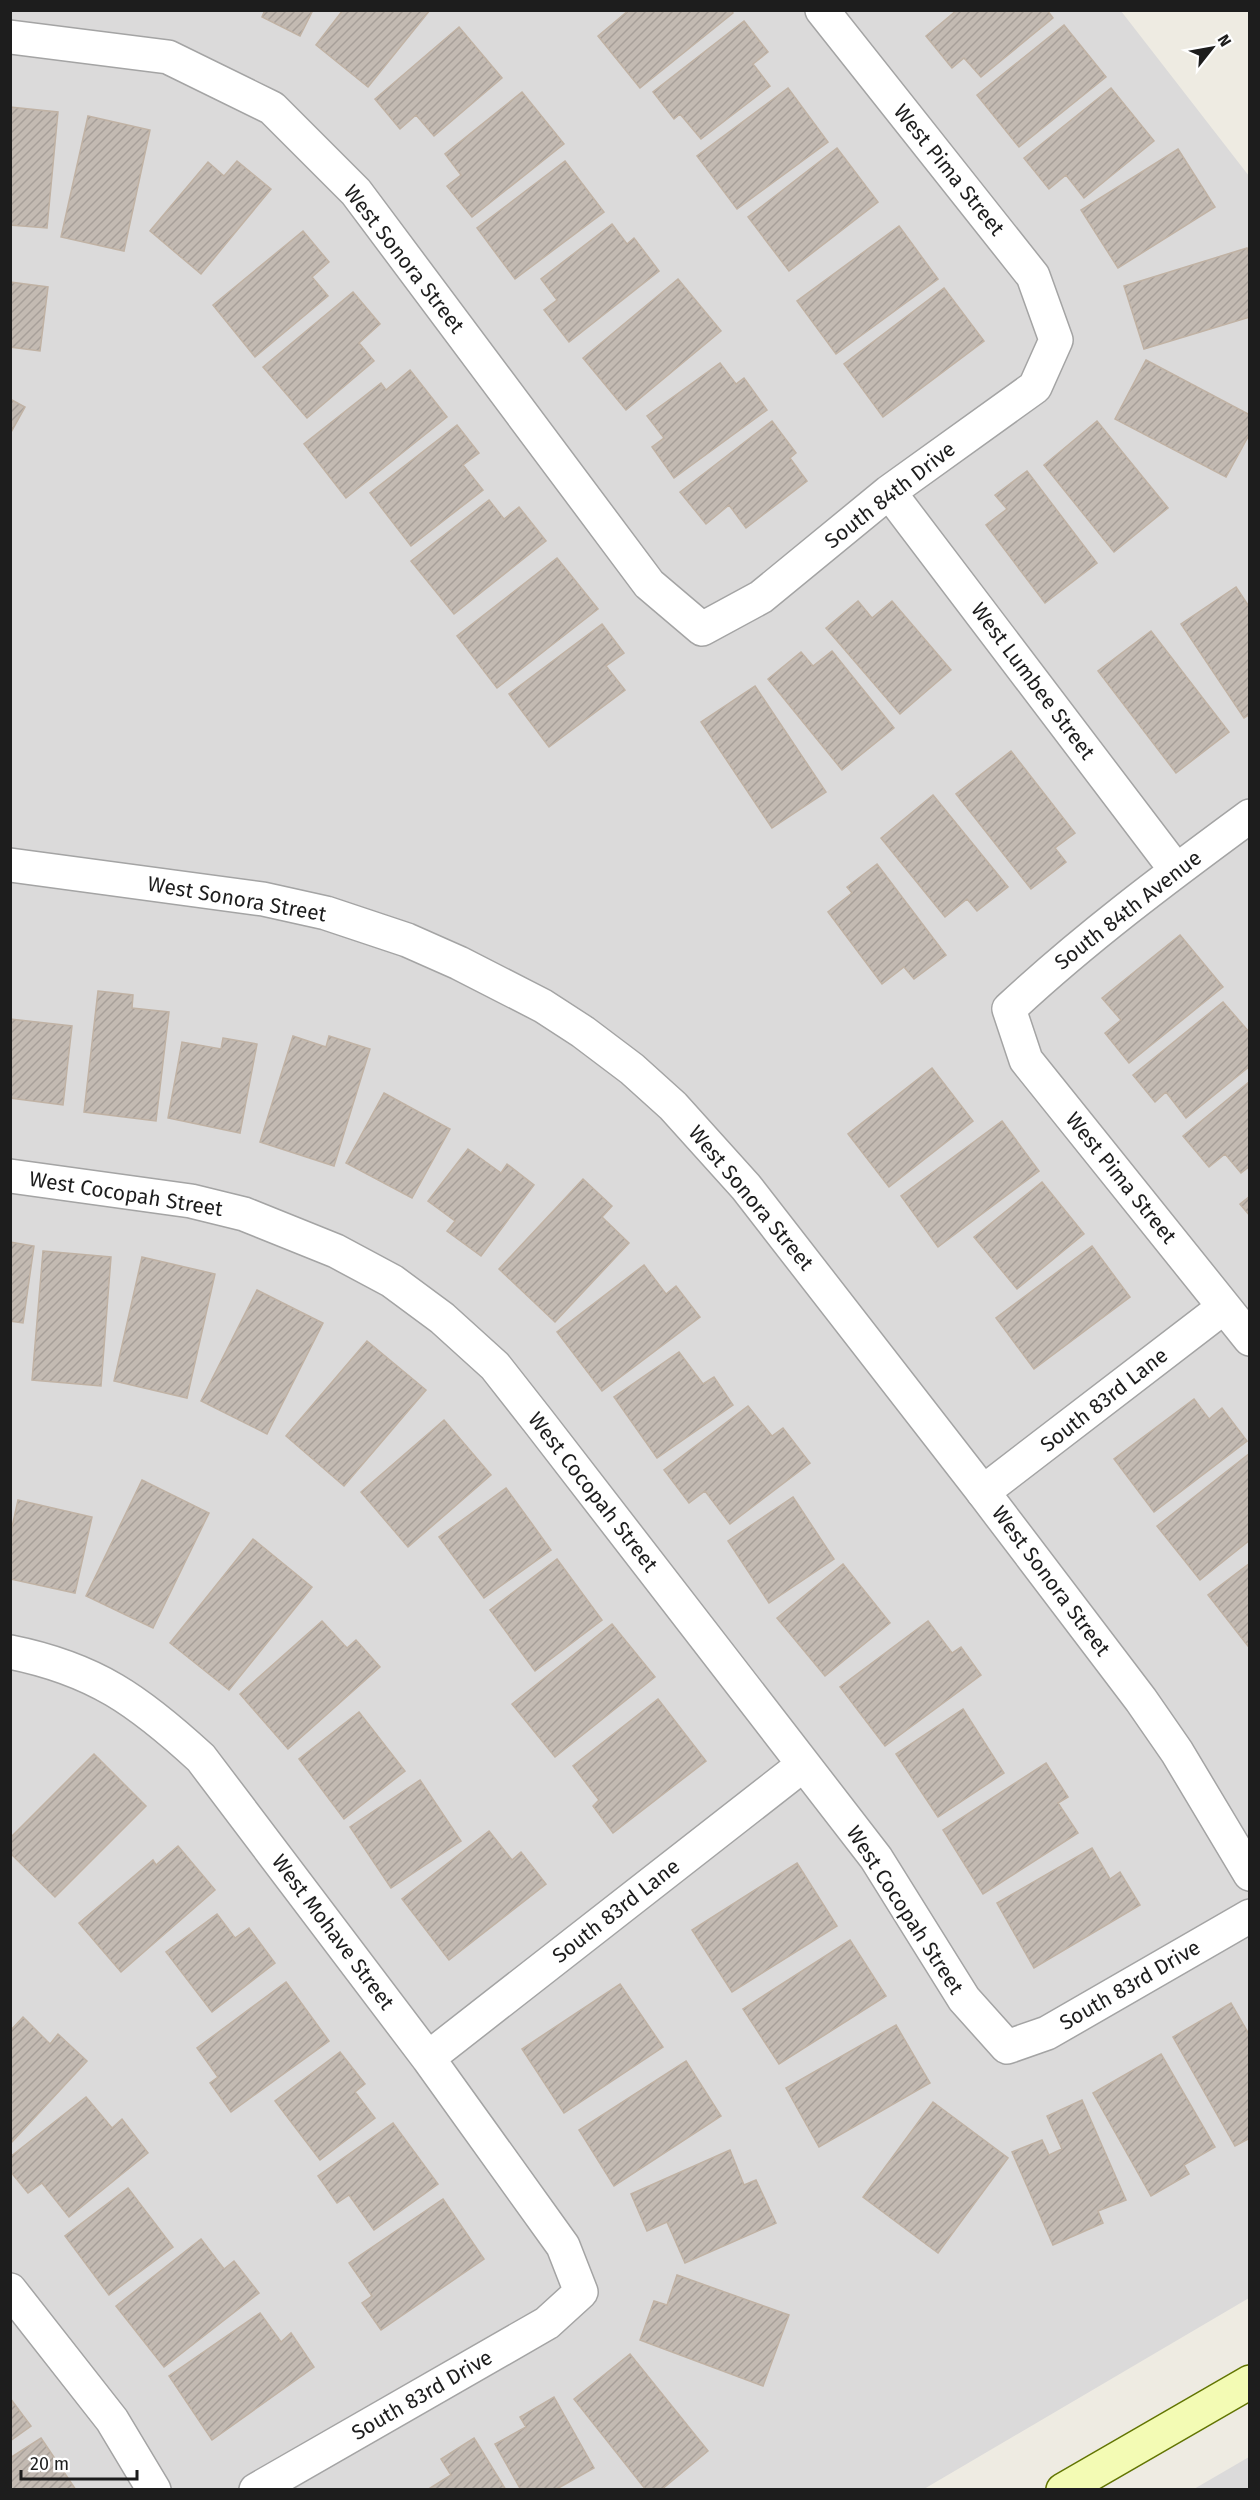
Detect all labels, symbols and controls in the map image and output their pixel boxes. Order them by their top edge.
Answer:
north arrow [1182,18,1242,78]
text: N [1214,31,1235,50]
street label: West Pima Street [888,99,1010,241]
street label: West Sonora Street [338,180,470,339]
street label: South 84th Drive [819,436,961,554]
street label: West Lumbee Street [966,597,1101,765]
street label: South 84th Avenue [1049,845,1207,975]
street label: West Sonora Street [146,870,329,928]
street label: West Pima Street [1060,1107,1182,1249]
street label: West Sonora Street [683,1120,819,1276]
street label: West Cocopah Street [27,1166,225,1222]
street label: South 83rd Lane [1035,1342,1173,1458]
street label: West Cocopah Street [523,1407,664,1577]
street label: West Sonora Street [986,1501,1116,1661]
street label: West Cocopah Street [841,1821,969,1999]
street label: West Mohave Street [266,1849,400,2015]
street label: South 83rd Lane [547,1853,685,1969]
street label: South 83rd Drive [1055,1934,1205,2036]
street label: South 83rd Drive [347,2344,497,2446]
scale bar [21,2443,136,2481]
text: 20 m [30,2453,69,2475]

